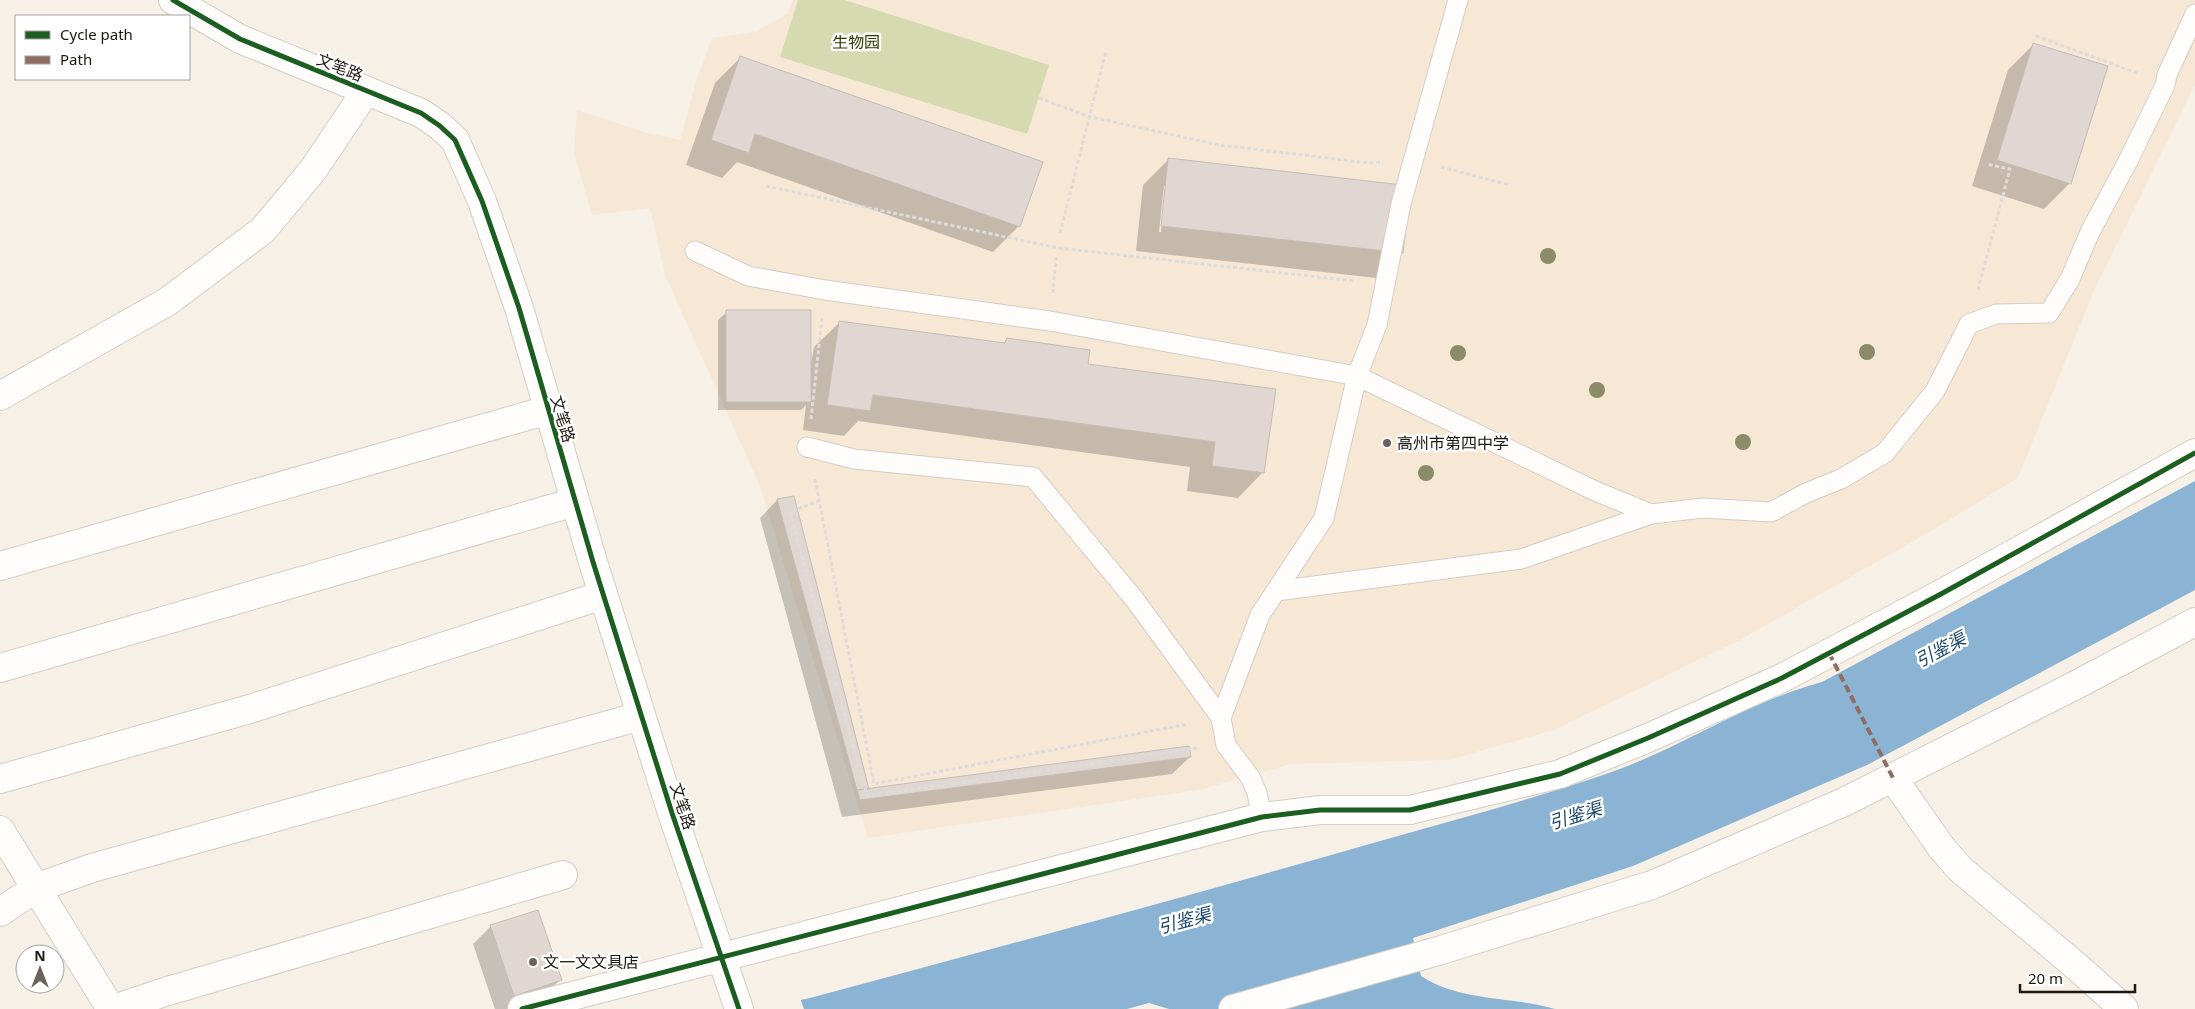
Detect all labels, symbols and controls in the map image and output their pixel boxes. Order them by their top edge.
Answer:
legend [15,15,190,80]
text: Cycle path [60,24,133,44]
park label: 生物园 [832,31,880,53]
street label: 文笔路 [314,48,366,86]
text: Path [60,49,92,69]
street label: 文笔路 [546,393,580,445]
place label: 高州市第四中学 [1397,432,1509,454]
marker: 高州市第四中学 [1381,437,1393,449]
water label: 引鉴渠 [1911,624,1972,672]
street label: 文笔路 [665,780,701,832]
water label: 引鉴渠 [1546,795,1607,834]
water label: 引鉴渠 [1155,901,1216,939]
north arrow [15,944,65,994]
text: N [34,946,46,965]
place label: 文一文文具店 [543,951,639,973]
marker: 文一文文具店 [527,956,539,968]
scale bar [2020,962,2135,994]
text: 20 m [2028,968,2063,988]

